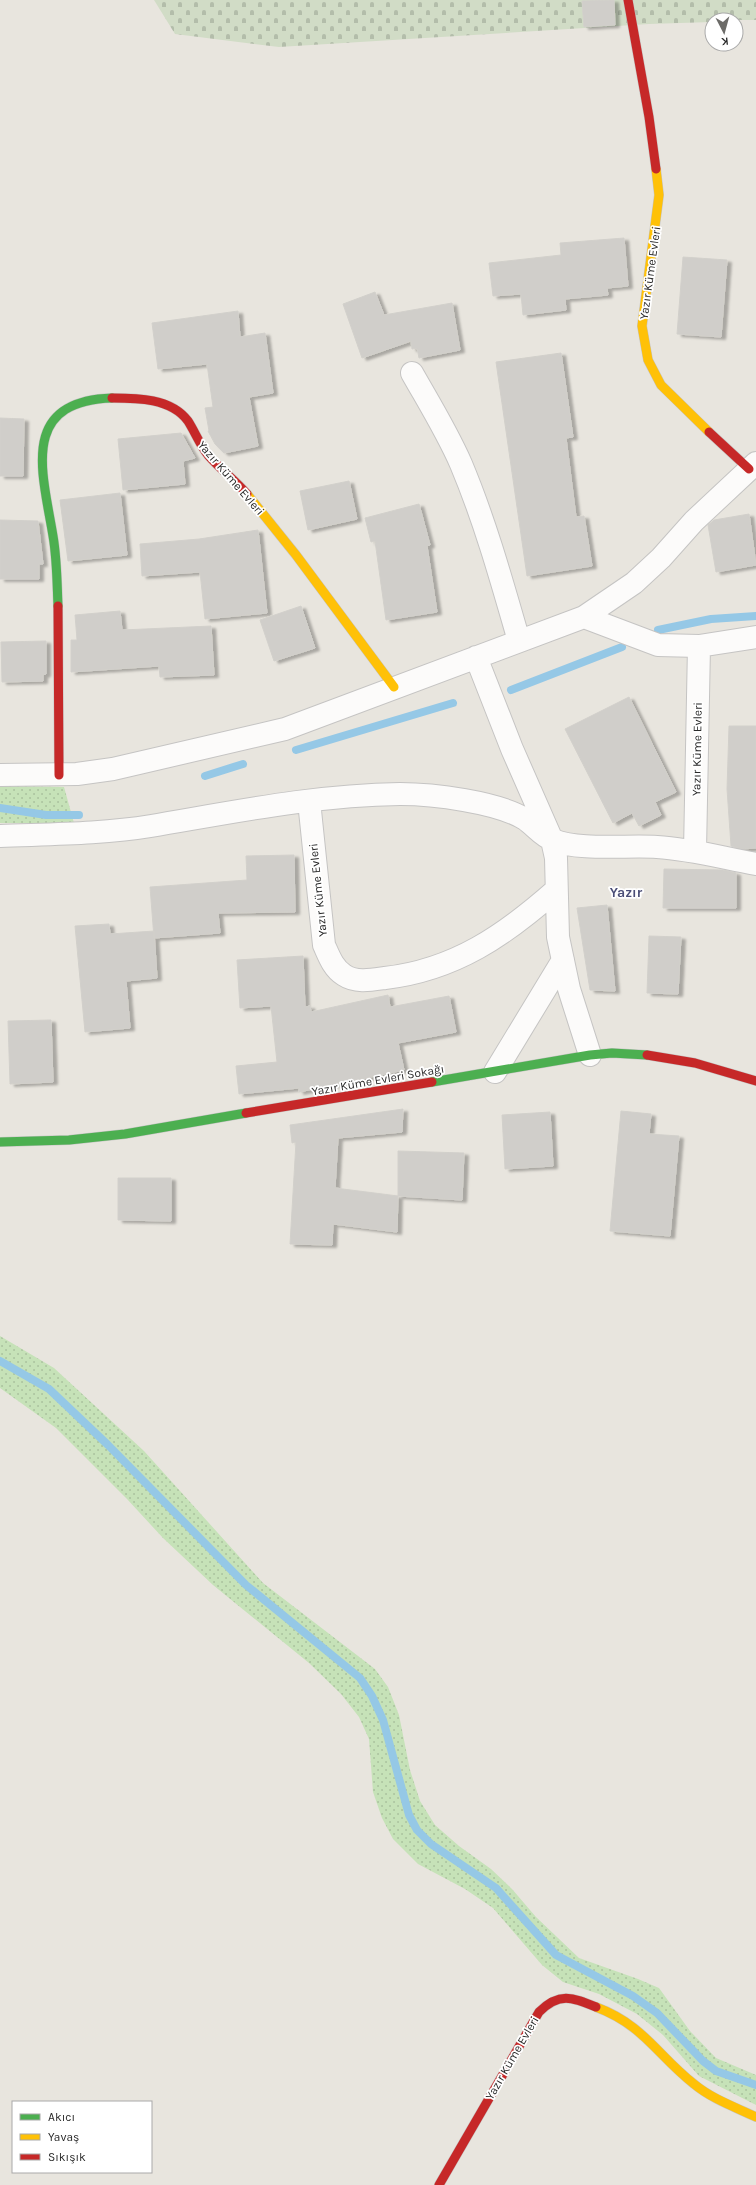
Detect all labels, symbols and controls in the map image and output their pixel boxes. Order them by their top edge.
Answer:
north arrow [704,12,744,52]
text: K [720,35,729,48]
street label: Yazır Küme Evleri [637,226,663,320]
street label: Yazır Küme Evleri [195,438,267,518]
street label: Yazır Küme Evleri [689,702,705,796]
street label: Yazır Küme Evleri [306,843,330,937]
district label: Yazır [610,884,643,901]
street label: Yazır Küme Evleri Sokağı [311,1061,445,1099]
street label: Yazır Küme Evleri [482,2014,542,2102]
legend [12,2101,152,2173]
text: Akıcı [48,2110,75,2124]
text: Yavaş [48,2130,79,2144]
text: Sıkışık [48,2150,86,2164]

